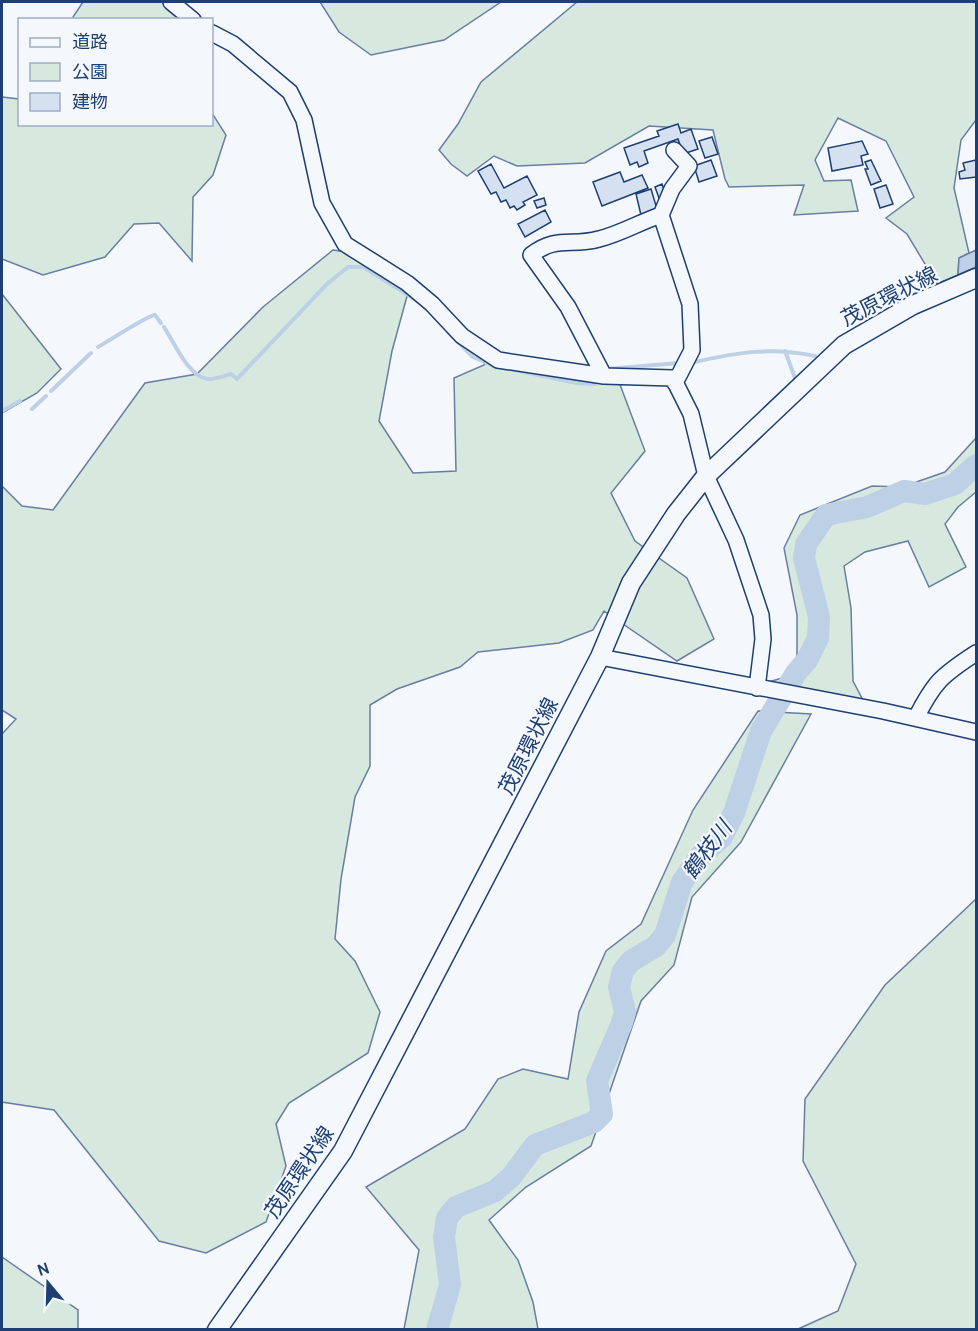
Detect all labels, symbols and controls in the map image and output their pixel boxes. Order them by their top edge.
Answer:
legend [18,18,213,126]
text: 道路 [72,31,108,53]
text: 公園 [72,61,108,83]
text: 建物 [72,91,108,113]
street label: 茂原環状線 [837,261,941,331]
street label: 茂原環状線 [493,694,563,798]
water label: 鶴枝川 [676,814,739,884]
street label: 茂原環状線 [259,1121,339,1223]
north arrow [18,1253,78,1313]
text: N [35,1258,52,1280]

